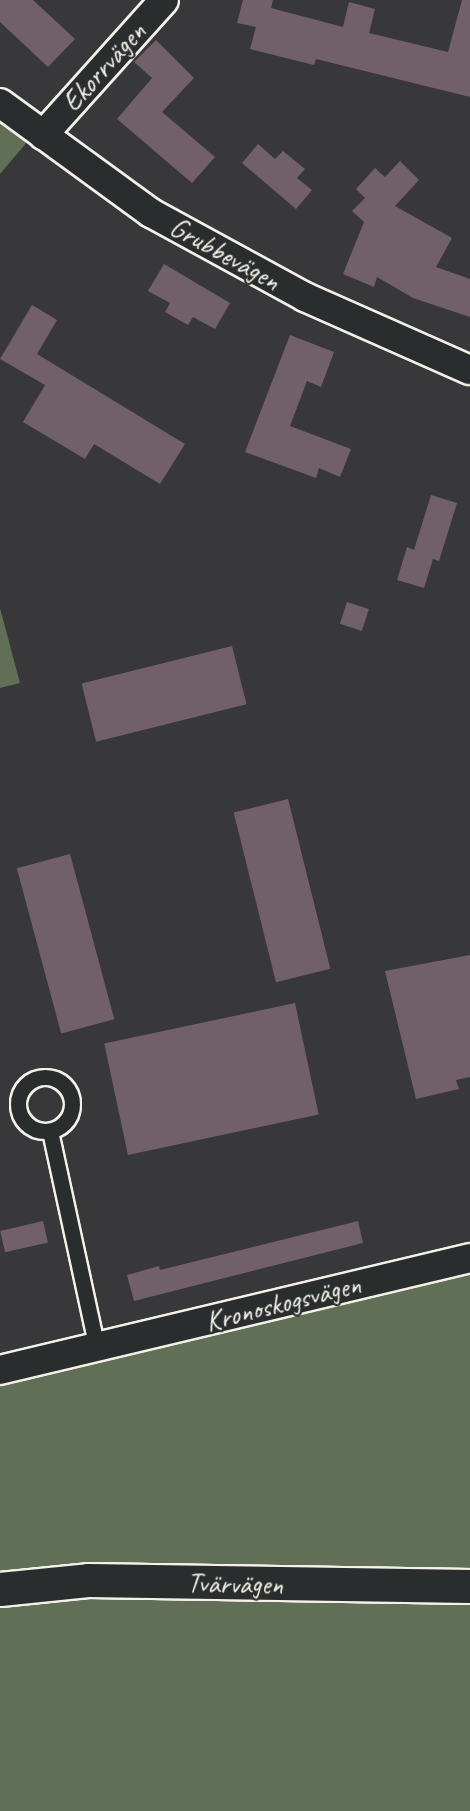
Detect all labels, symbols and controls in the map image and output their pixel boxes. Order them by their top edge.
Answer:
street label: Ekorrvägen [55,15,153,119]
street label: Grubbevägen [164,210,286,298]
street label: Kronoskogsvägen [202,1268,364,1338]
street label: Tvärvägen [187,1566,283,1602]

